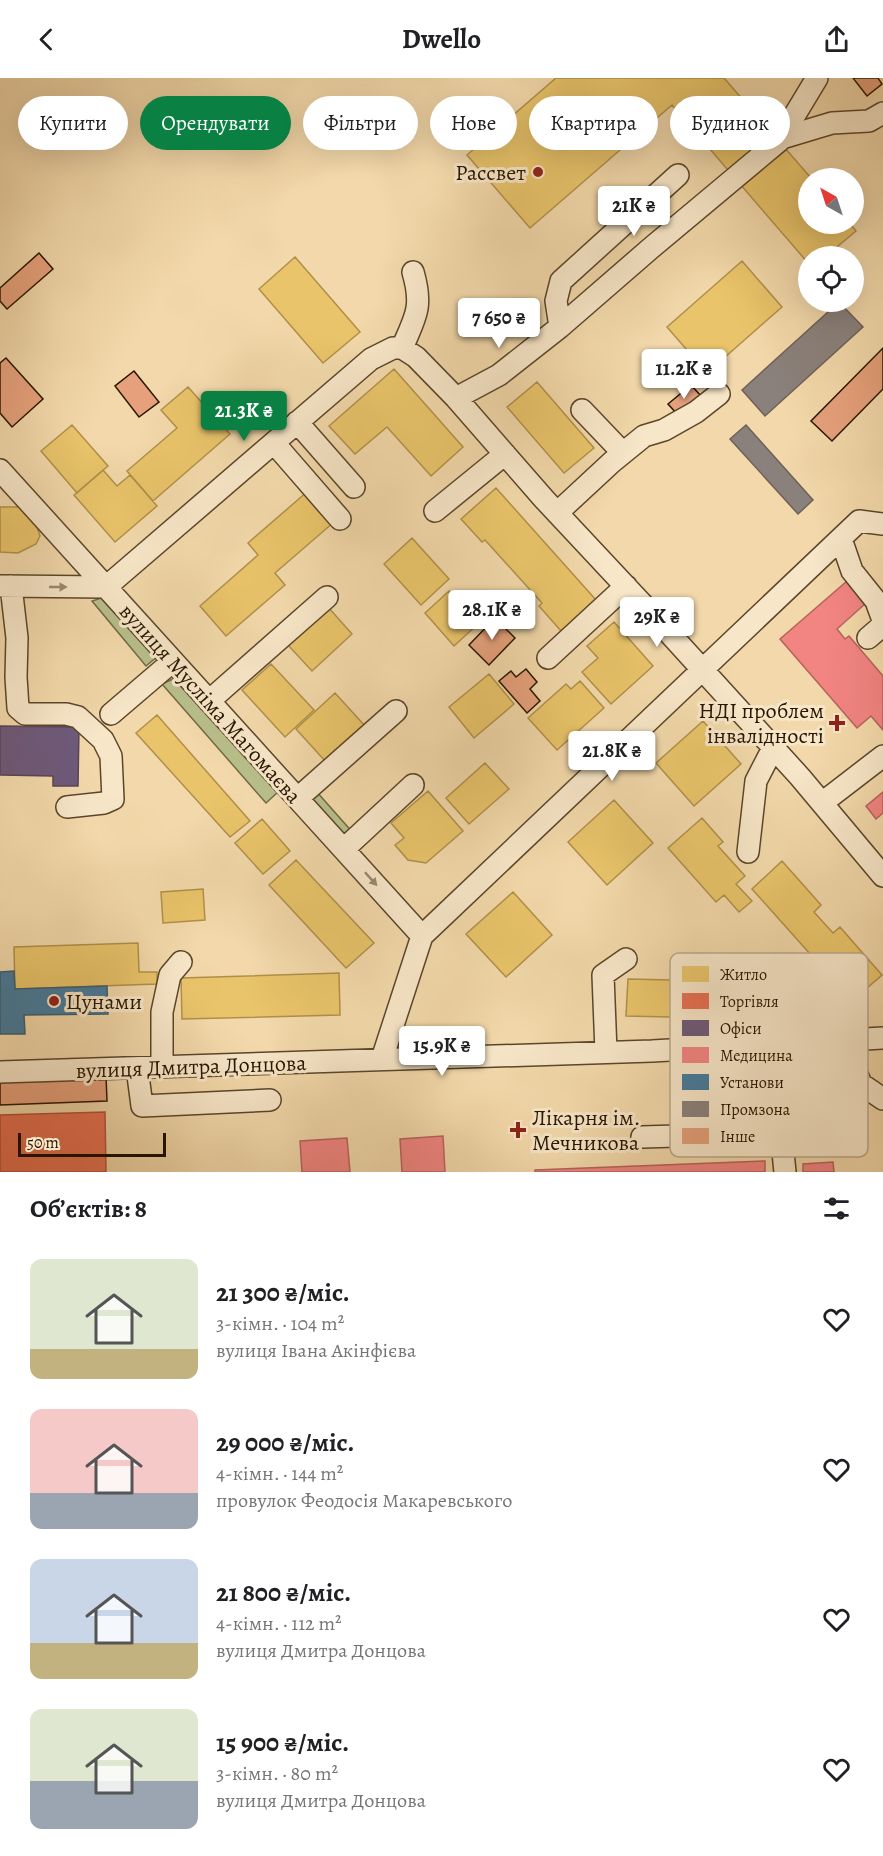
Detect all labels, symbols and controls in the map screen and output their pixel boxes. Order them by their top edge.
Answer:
text: Dwello [402,21,481,57]
icon: back [30,23,63,56]
icon: share [820,23,853,56]
chip: Купити [18,96,128,150]
chip: Орендувати [140,96,291,150]
chip: Фільтри [303,96,418,150]
chip: Нове [430,96,517,150]
chip: Квартира [529,96,658,150]
chip: Будинок [670,96,790,150]
place label: Рассвет [455,158,526,188]
marker: Рассвет [531,165,545,179]
north arrow [798,168,864,234]
map controls [798,168,864,312]
pin: 21K ₴ [592,186,676,237]
text: 21K ₴ [612,192,656,219]
button: locate [798,246,864,312]
pin: 7 650 ₴ [444,298,554,349]
text: 7 650 ₴ [472,304,526,331]
pin: 11.2K ₴ [629,349,739,400]
text: 11.2K ₴ [656,355,712,382]
pin: 21.3K ₴ [189,391,299,442]
text: 21.3K ₴ [215,397,273,424]
one-way arrow [49,582,68,592]
pin: 28.1K ₴ [437,590,547,641]
text: 28.1K ₴ [462,596,522,623]
street label: вулиця Мусліма Магомаєва [112,597,309,811]
pin: 29K ₴ [615,597,699,648]
text: 29K ₴ [634,603,680,630]
place label: НДІ проблем інвалідності [699,696,824,751]
marker: НДІ проблем інвалідності [828,714,846,732]
pin: 21.8K ₴ [557,731,667,782]
text: 21.8K ₴ [582,737,642,764]
one-way arrow [364,871,377,886]
legend [670,953,868,1157]
text: Житло [720,964,767,986]
place label: Цунами [66,987,142,1017]
text: Торгівля [720,991,779,1013]
marker: Цунами [47,994,61,1008]
text: Офіси [720,1018,762,1040]
pin: 15.9K ₴ [387,1026,497,1077]
text: 15.9K ₴ [413,1032,471,1059]
text: Медицина [720,1045,793,1067]
street label: вулиця Дмитра Донцова [75,1048,308,1086]
text: Установи [720,1072,784,1094]
text: Промзона [720,1099,791,1121]
place label: Лікарня ім. Мечникова [532,1103,640,1158]
marker: Лікарня ім. Мечникова [509,1121,527,1139]
text: Інше [720,1126,755,1148]
scale bar [18,1130,166,1158]
text: 50 m [27,1132,59,1154]
text: Об’єктів: 8 [30,1191,147,1226]
icon: filters [820,1192,853,1225]
text: 21 300 ₴/міс. [216,1275,350,1310]
icon: home [78,1283,150,1355]
icon: heart [820,1303,853,1336]
text: 3-кімн. · 104 m² [216,1310,344,1337]
text: вулиця Івана Акінфієва [216,1337,416,1364]
text: 29 000 ₴/міс. [216,1425,354,1460]
icon: home [78,1433,150,1505]
icon: heart [820,1453,853,1486]
text: 4-кімн. · 144 m² [216,1460,343,1487]
text: провулок Феодосія Макаревського [216,1487,512,1514]
text: 21 800 ₴/міс. [216,1575,351,1610]
icon: home [78,1583,150,1655]
icon: heart [820,1603,853,1636]
text: 4-кімн. · 112 m² [216,1610,342,1637]
text: вулиця Дмитра Донцова [216,1637,426,1664]
text: 15 900 ₴/міс. [216,1725,349,1760]
icon: home [78,1733,150,1805]
icon: heart [820,1753,853,1786]
text: 3-кімн. · 80 m² [216,1760,338,1787]
text: вулиця Дмитра Донцова [216,1787,426,1814]

